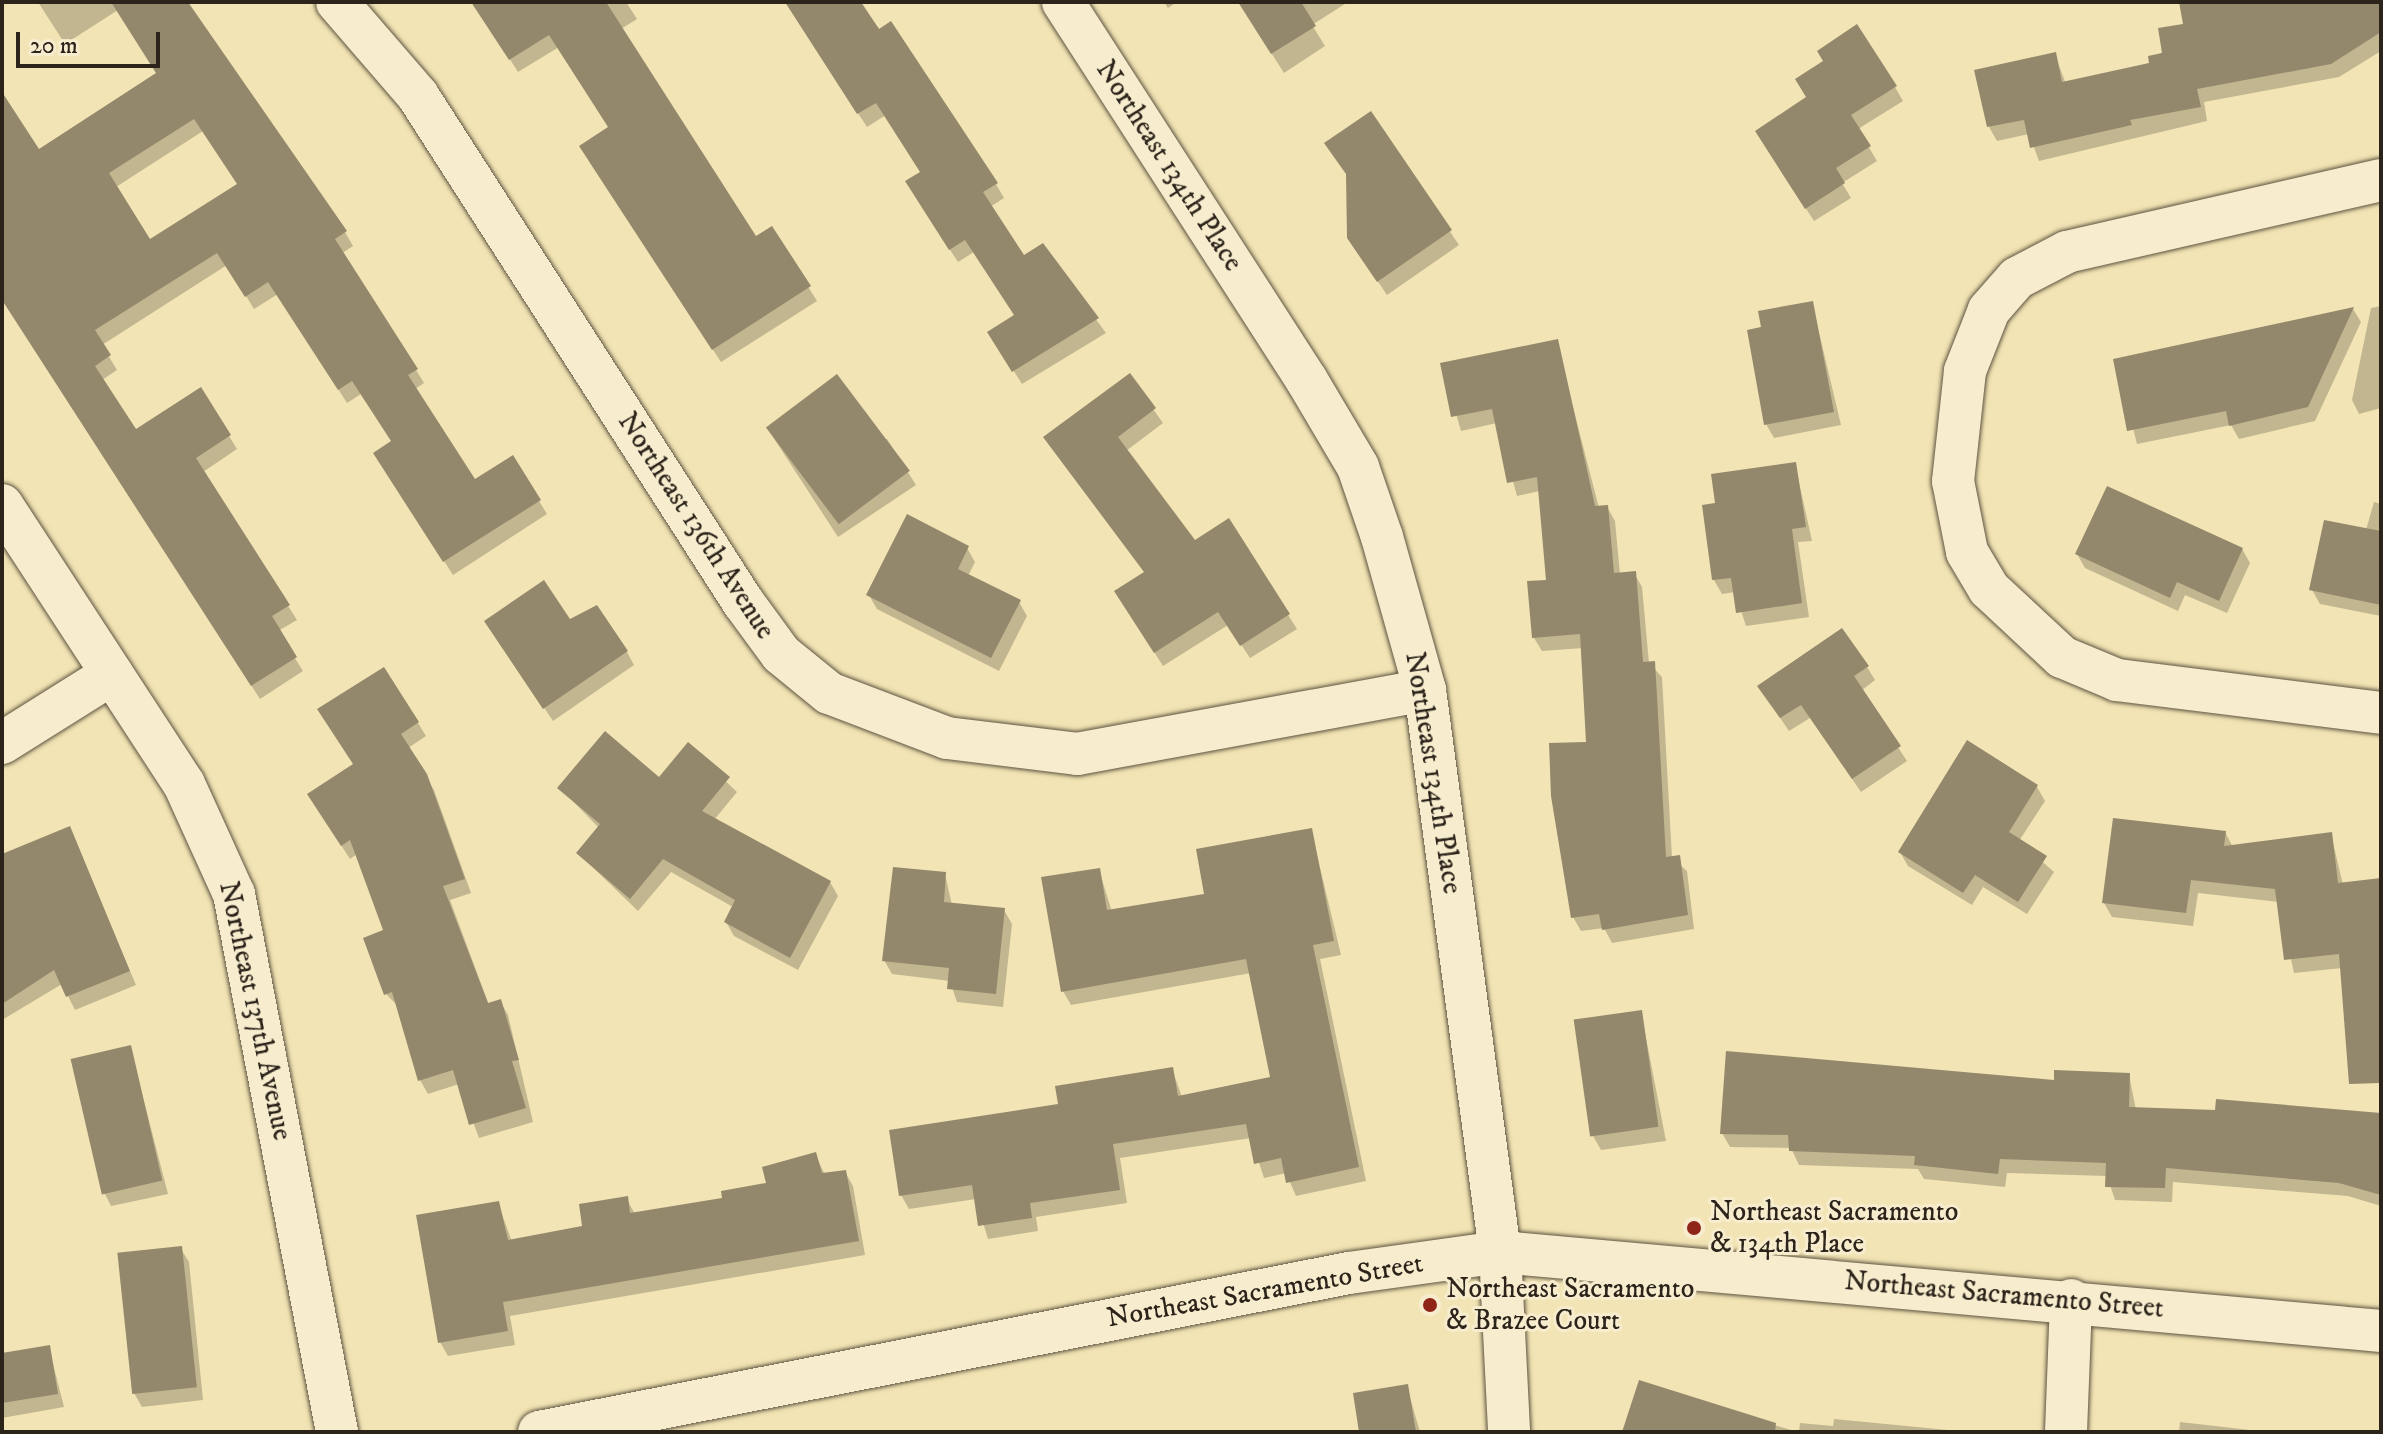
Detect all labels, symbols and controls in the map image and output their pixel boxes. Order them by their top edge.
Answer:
scale bar [20,16,164,66]
text: 20 m [30,31,78,61]
street label: Northeast 134th Place [1088,54,1250,278]
street label: Northeast 136th Avenue [610,406,782,646]
street label: Northeast 134th Place [1397,650,1469,896]
street label: Northeast 137th Avenue [211,879,299,1143]
place label: Northeast Sacramento & 134th Place [1710,1195,1958,1261]
marker: Northeast Sacramento & 134th Place [1685,1219,1703,1237]
street label: Northeast Sacramento Street [1104,1247,1426,1335]
street label: Northeast Sacramento Street [1843,1264,2165,1326]
place label: Northeast Sacramento & Brazee Court [1446,1272,1694,1338]
marker: Northeast Sacramento & Brazee Court [1421,1296,1439,1314]

